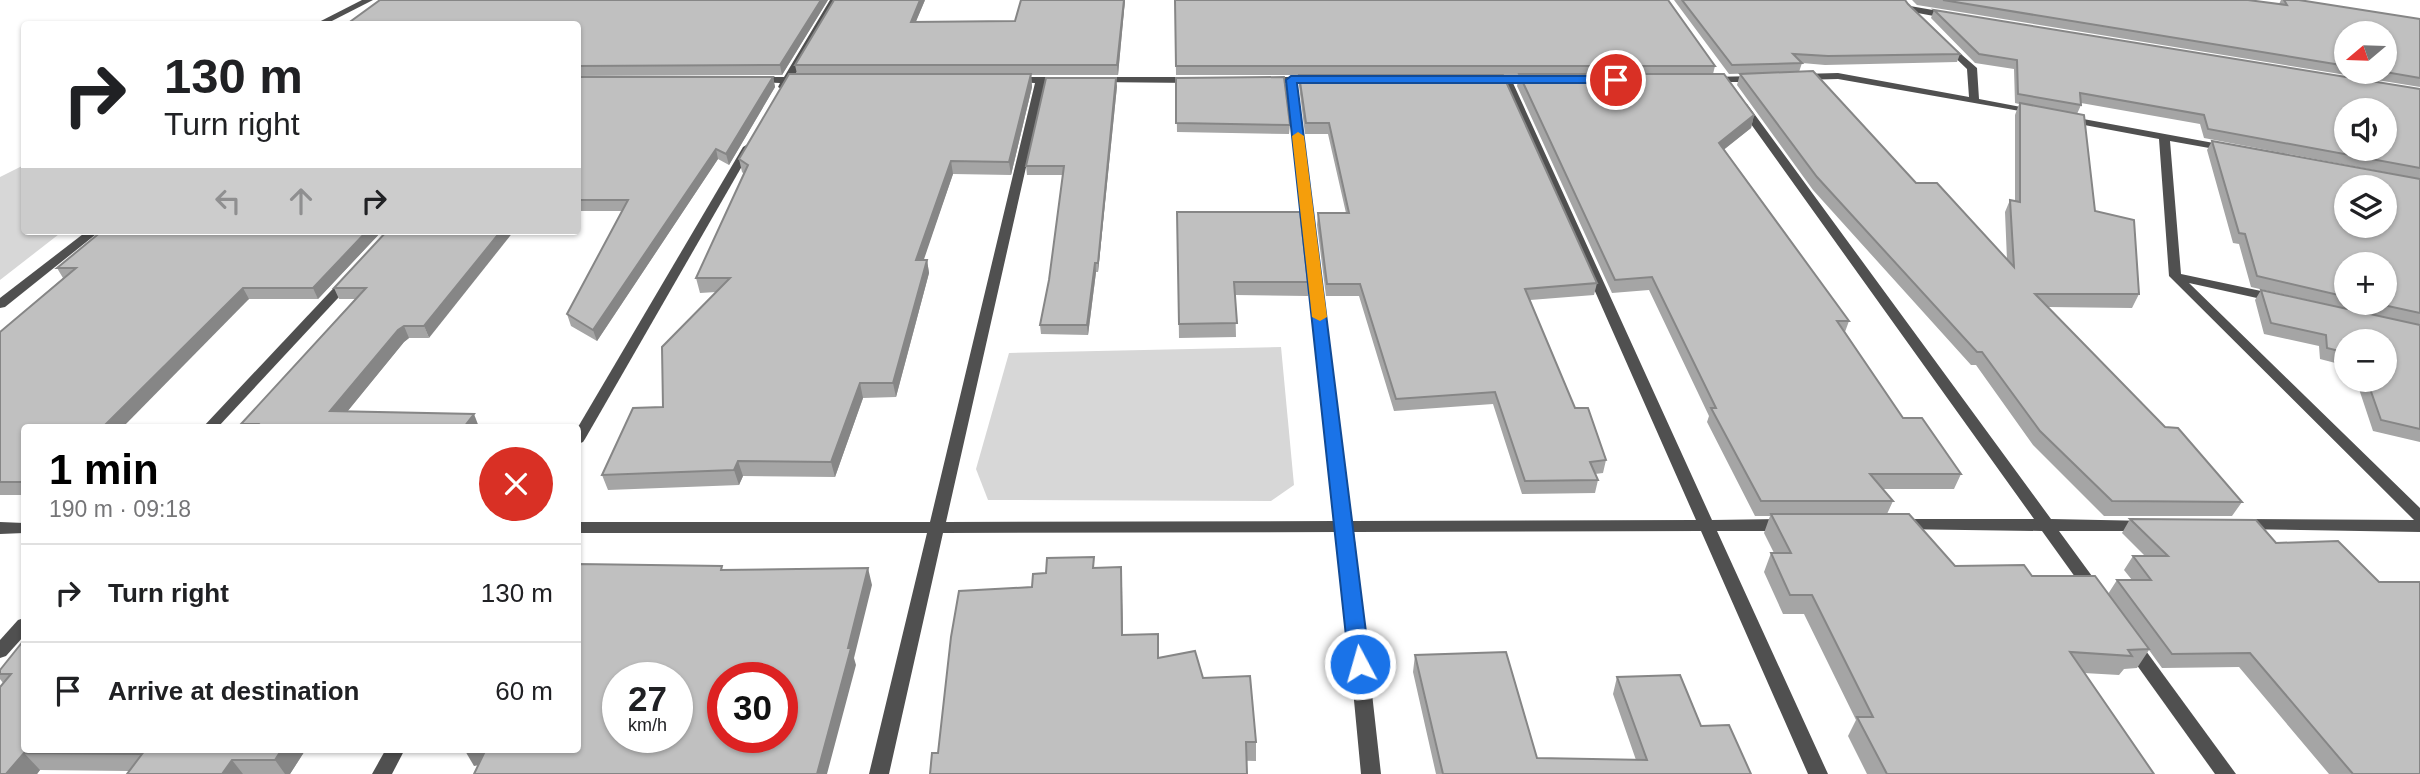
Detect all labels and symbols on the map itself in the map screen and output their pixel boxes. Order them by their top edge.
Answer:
north arrow [2334,21,2398,84]
pin [1586,50,1646,110]
position arrow [1323,627,1397,701]
speed limit sign: 30 [707,662,798,753]

